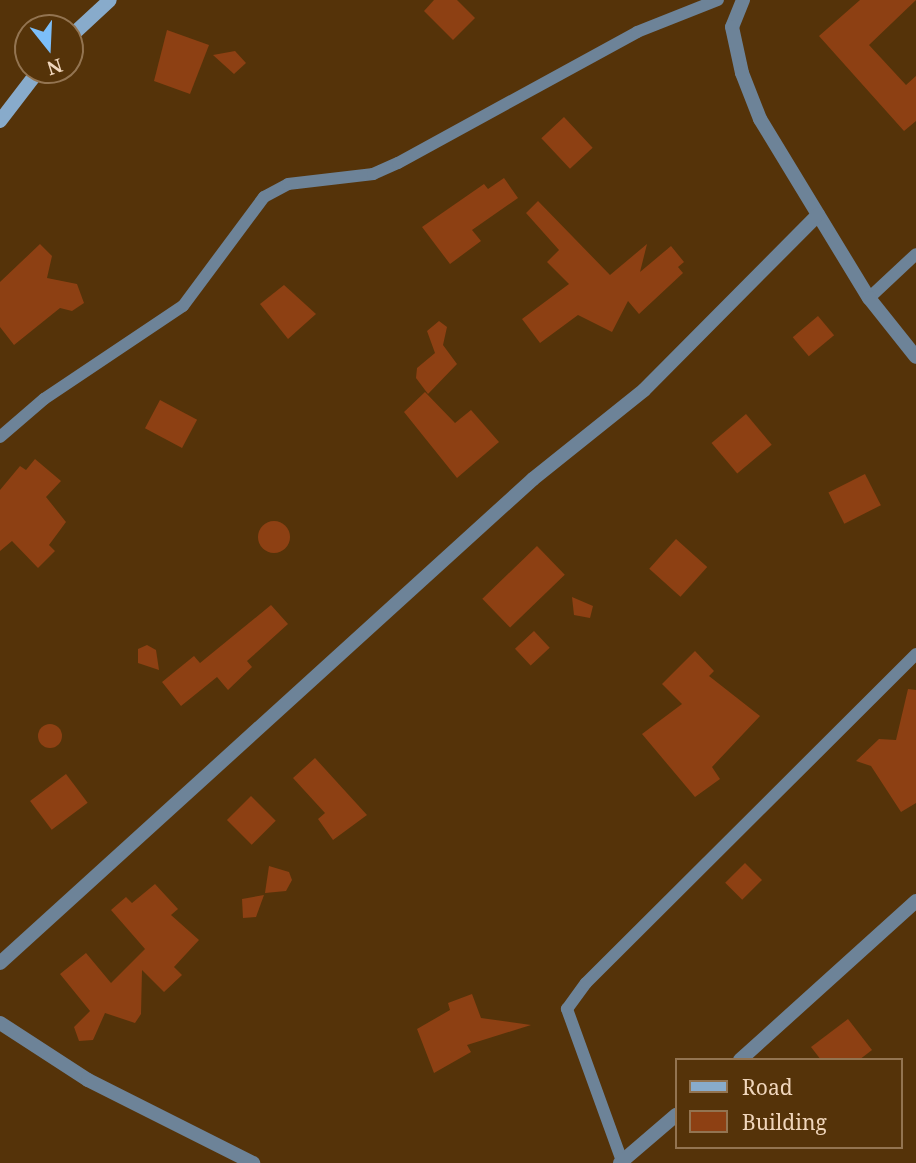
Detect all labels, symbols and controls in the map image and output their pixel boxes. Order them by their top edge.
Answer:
north arrow [14,14,84,84]
text: N [44,52,66,82]
legend [674,1058,902,1149]
text: Road [742,1073,793,1101]
text: Building [742,1108,827,1136]

